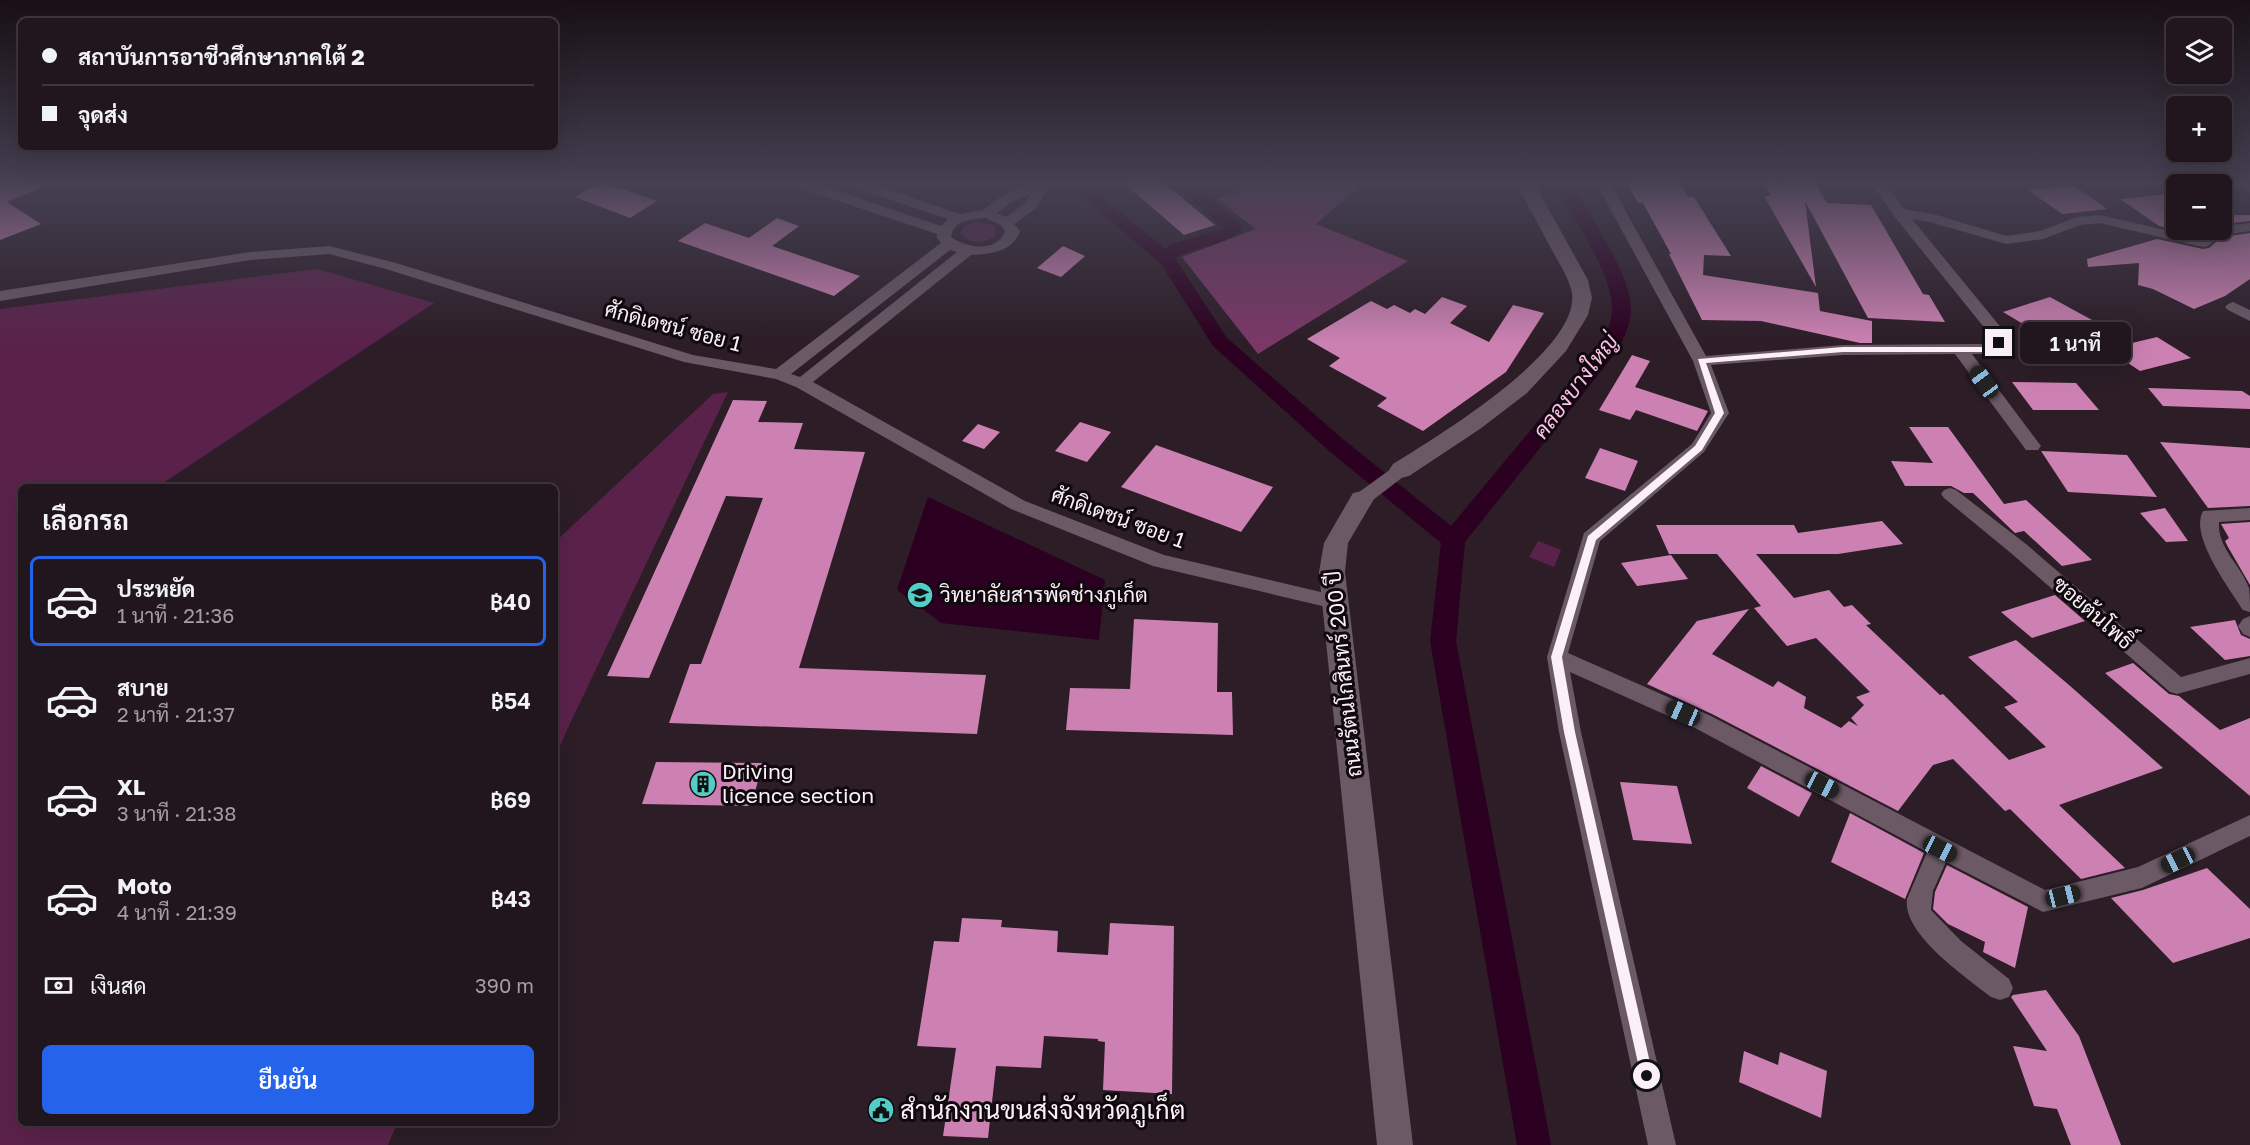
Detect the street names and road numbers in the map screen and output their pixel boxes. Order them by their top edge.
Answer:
street label: ศักดิเดชน์ ซอย 1 [602,295,744,357]
street label: ศักดิเดชน์ ซอย 1 [1048,481,1189,553]
street label: ซอยต้นโพธิ์ [2048,566,2143,654]
street label: ถนนรัตนโกสินทร์ 200 ปี [1319,570,1367,779]

